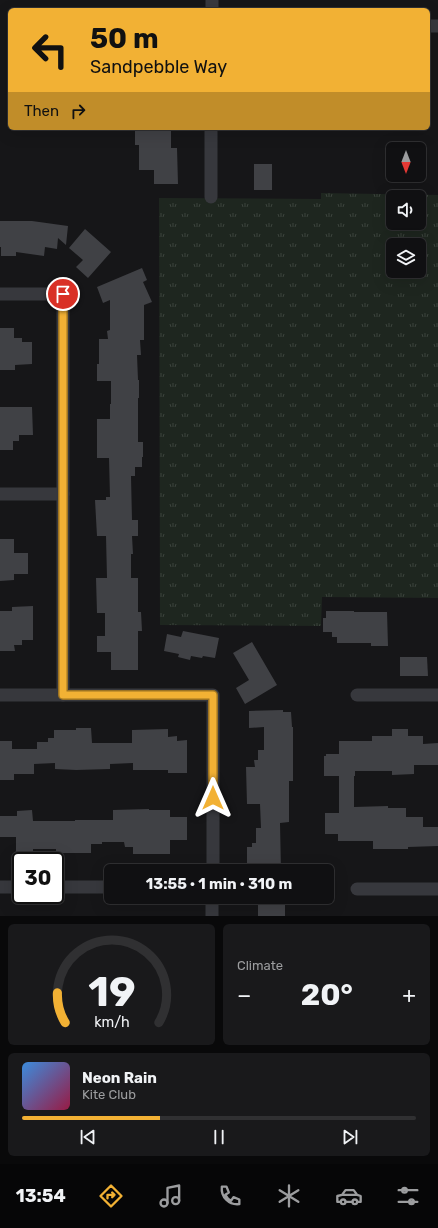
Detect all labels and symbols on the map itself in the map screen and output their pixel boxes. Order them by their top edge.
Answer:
north arrow [386,142,426,182]
pin [46,277,80,311]
position arrow [192,777,234,819]
speed limit sign: 30 [12,852,64,904]

